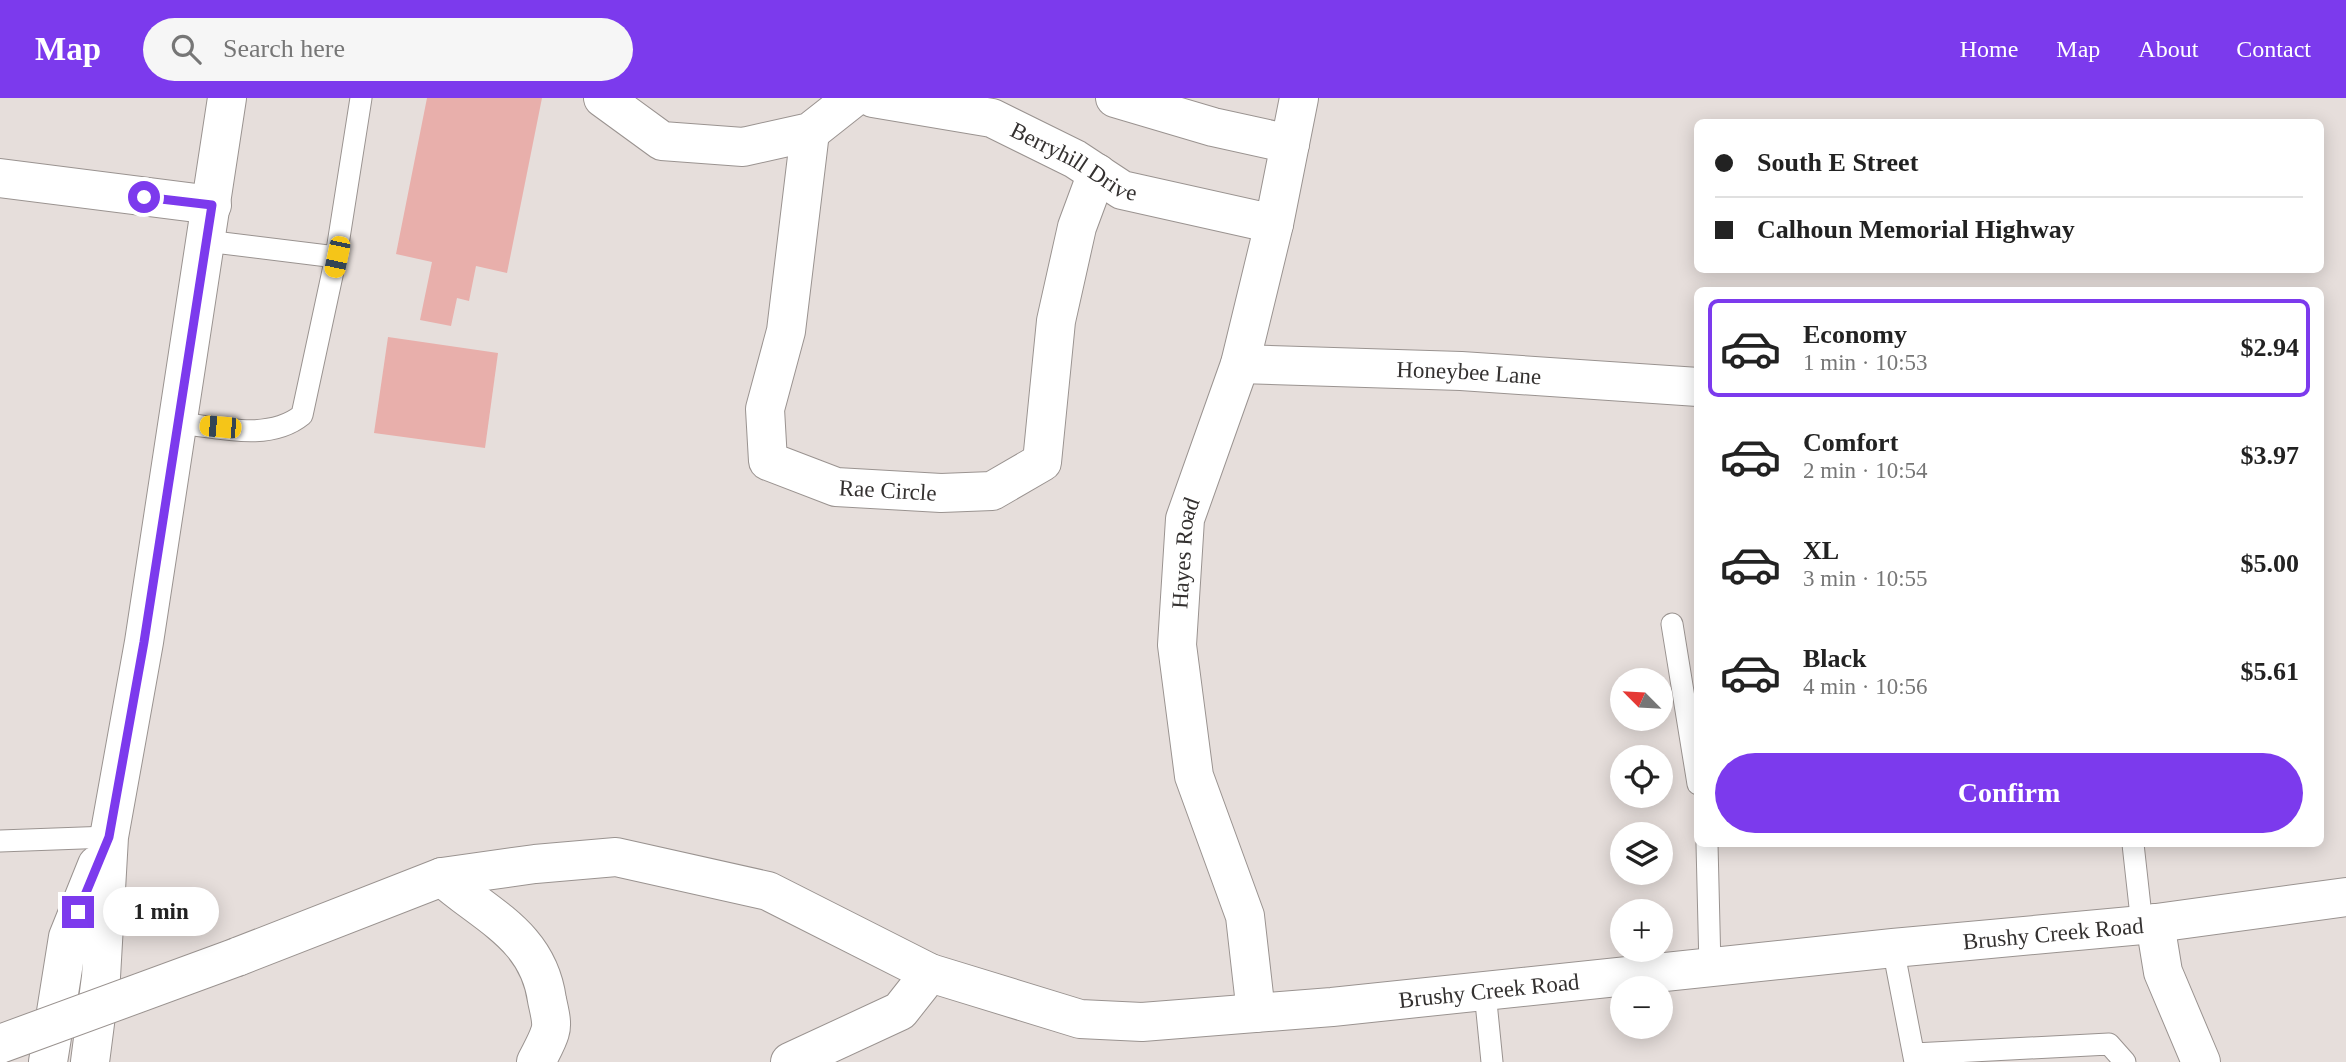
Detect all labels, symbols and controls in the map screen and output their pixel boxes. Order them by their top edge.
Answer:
search box [143,18,633,81]
icon: search [167,30,205,68]
text: Map [35,31,101,67]
text: Search here [223,34,345,63]
text: Home [1960,36,2018,62]
text: Map [2056,36,2100,62]
text: About [2138,36,2198,62]
text: Contact [2236,36,2311,62]
street label: Berryhill Drive [1007,117,1139,205]
text: South E Street [1757,148,1918,177]
route start [128,181,160,213]
text: Calhoun Memorial Highway [1757,215,2075,244]
car [323,234,352,280]
icon: car [1719,317,1782,380]
text: Economy [1803,320,1907,349]
text: $2.94 [2241,333,2299,362]
text: 1 min · 10:53 [1803,350,1928,375]
street label: Honeybee Lane [1396,356,1542,389]
car [199,415,242,439]
icon: car [1719,425,1782,488]
text: Comfort [1803,428,1898,457]
text: $3.97 [2241,441,2299,470]
text: 2 min · 10:54 [1803,458,1928,483]
street label: Rae Circle [838,475,937,505]
street label: Hayes Road [1167,494,1204,609]
icon: car [1719,533,1782,596]
text: XL [1803,536,1839,565]
text: $5.00 [2241,549,2299,578]
text: 3 min · 10:55 [1803,566,1928,591]
icon: car [1719,641,1782,704]
text: Black [1803,644,1867,673]
text: $5.61 [2241,657,2299,686]
north arrow [1610,668,1673,732]
map controls [1610,668,1673,1039]
text: 4 min · 10:56 [1803,674,1928,699]
button: locate [1610,745,1673,808]
button: Confirm [1715,753,2303,833]
button: layers [1610,822,1673,885]
callout: 1 min [102,888,218,936]
route end [62,896,94,928]
text: 1 min [133,899,189,924]
button: + [1610,899,1673,962]
street label: Brushy Creek Road [1962,912,2145,954]
street label: Brushy Creek Road [1397,969,1581,1012]
button: − [1610,976,1673,1039]

